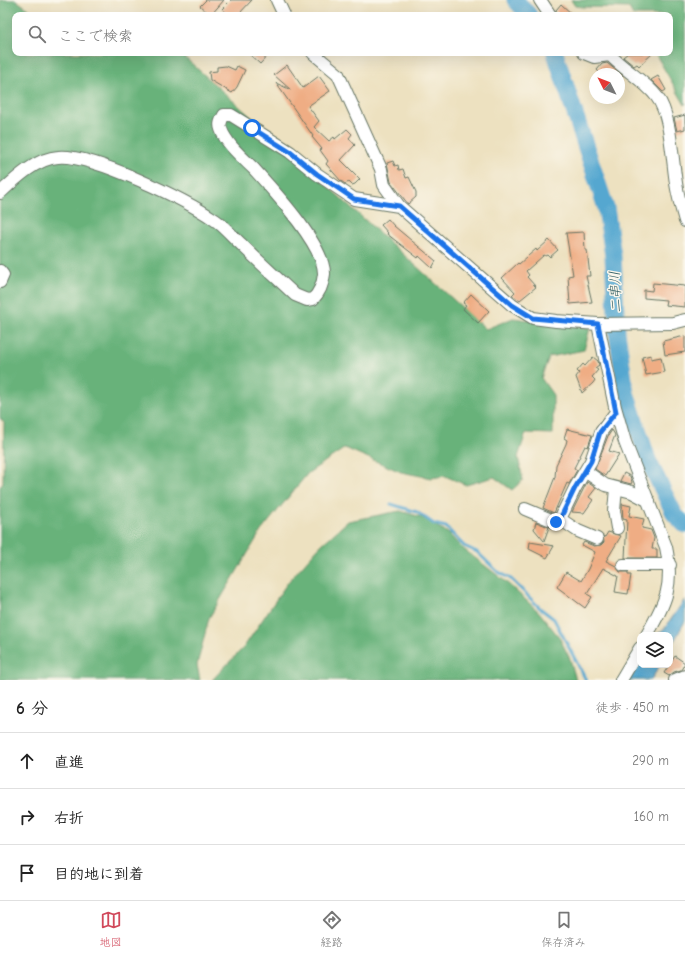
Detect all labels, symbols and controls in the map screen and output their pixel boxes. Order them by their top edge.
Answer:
search box [12,12,673,56]
icon: search [26,23,48,45]
text: ここで検索 [58,27,133,45]
north arrow [589,68,625,104]
route start [243,119,261,137]
water label: 二串川 [606,271,625,313]
route end [547,513,565,531]
map controls [637,632,673,668]
button: layers [637,632,673,668]
text: 6 分 [16,699,48,718]
text: 徒歩 · 450 m [596,700,669,715]
icon: ahead [16,750,38,772]
text: 直進 [54,753,84,771]
text: 290 m [632,753,669,768]
icon: right [16,806,38,828]
text: 右折 [54,809,84,827]
text: 160 m [634,809,669,824]
icon: arrive [16,862,38,884]
text: 目的地に到着 [54,865,144,883]
tab: 地図 [100,909,122,949]
tab: 経路 [321,909,343,949]
tab: 保存済み [542,909,586,949]

